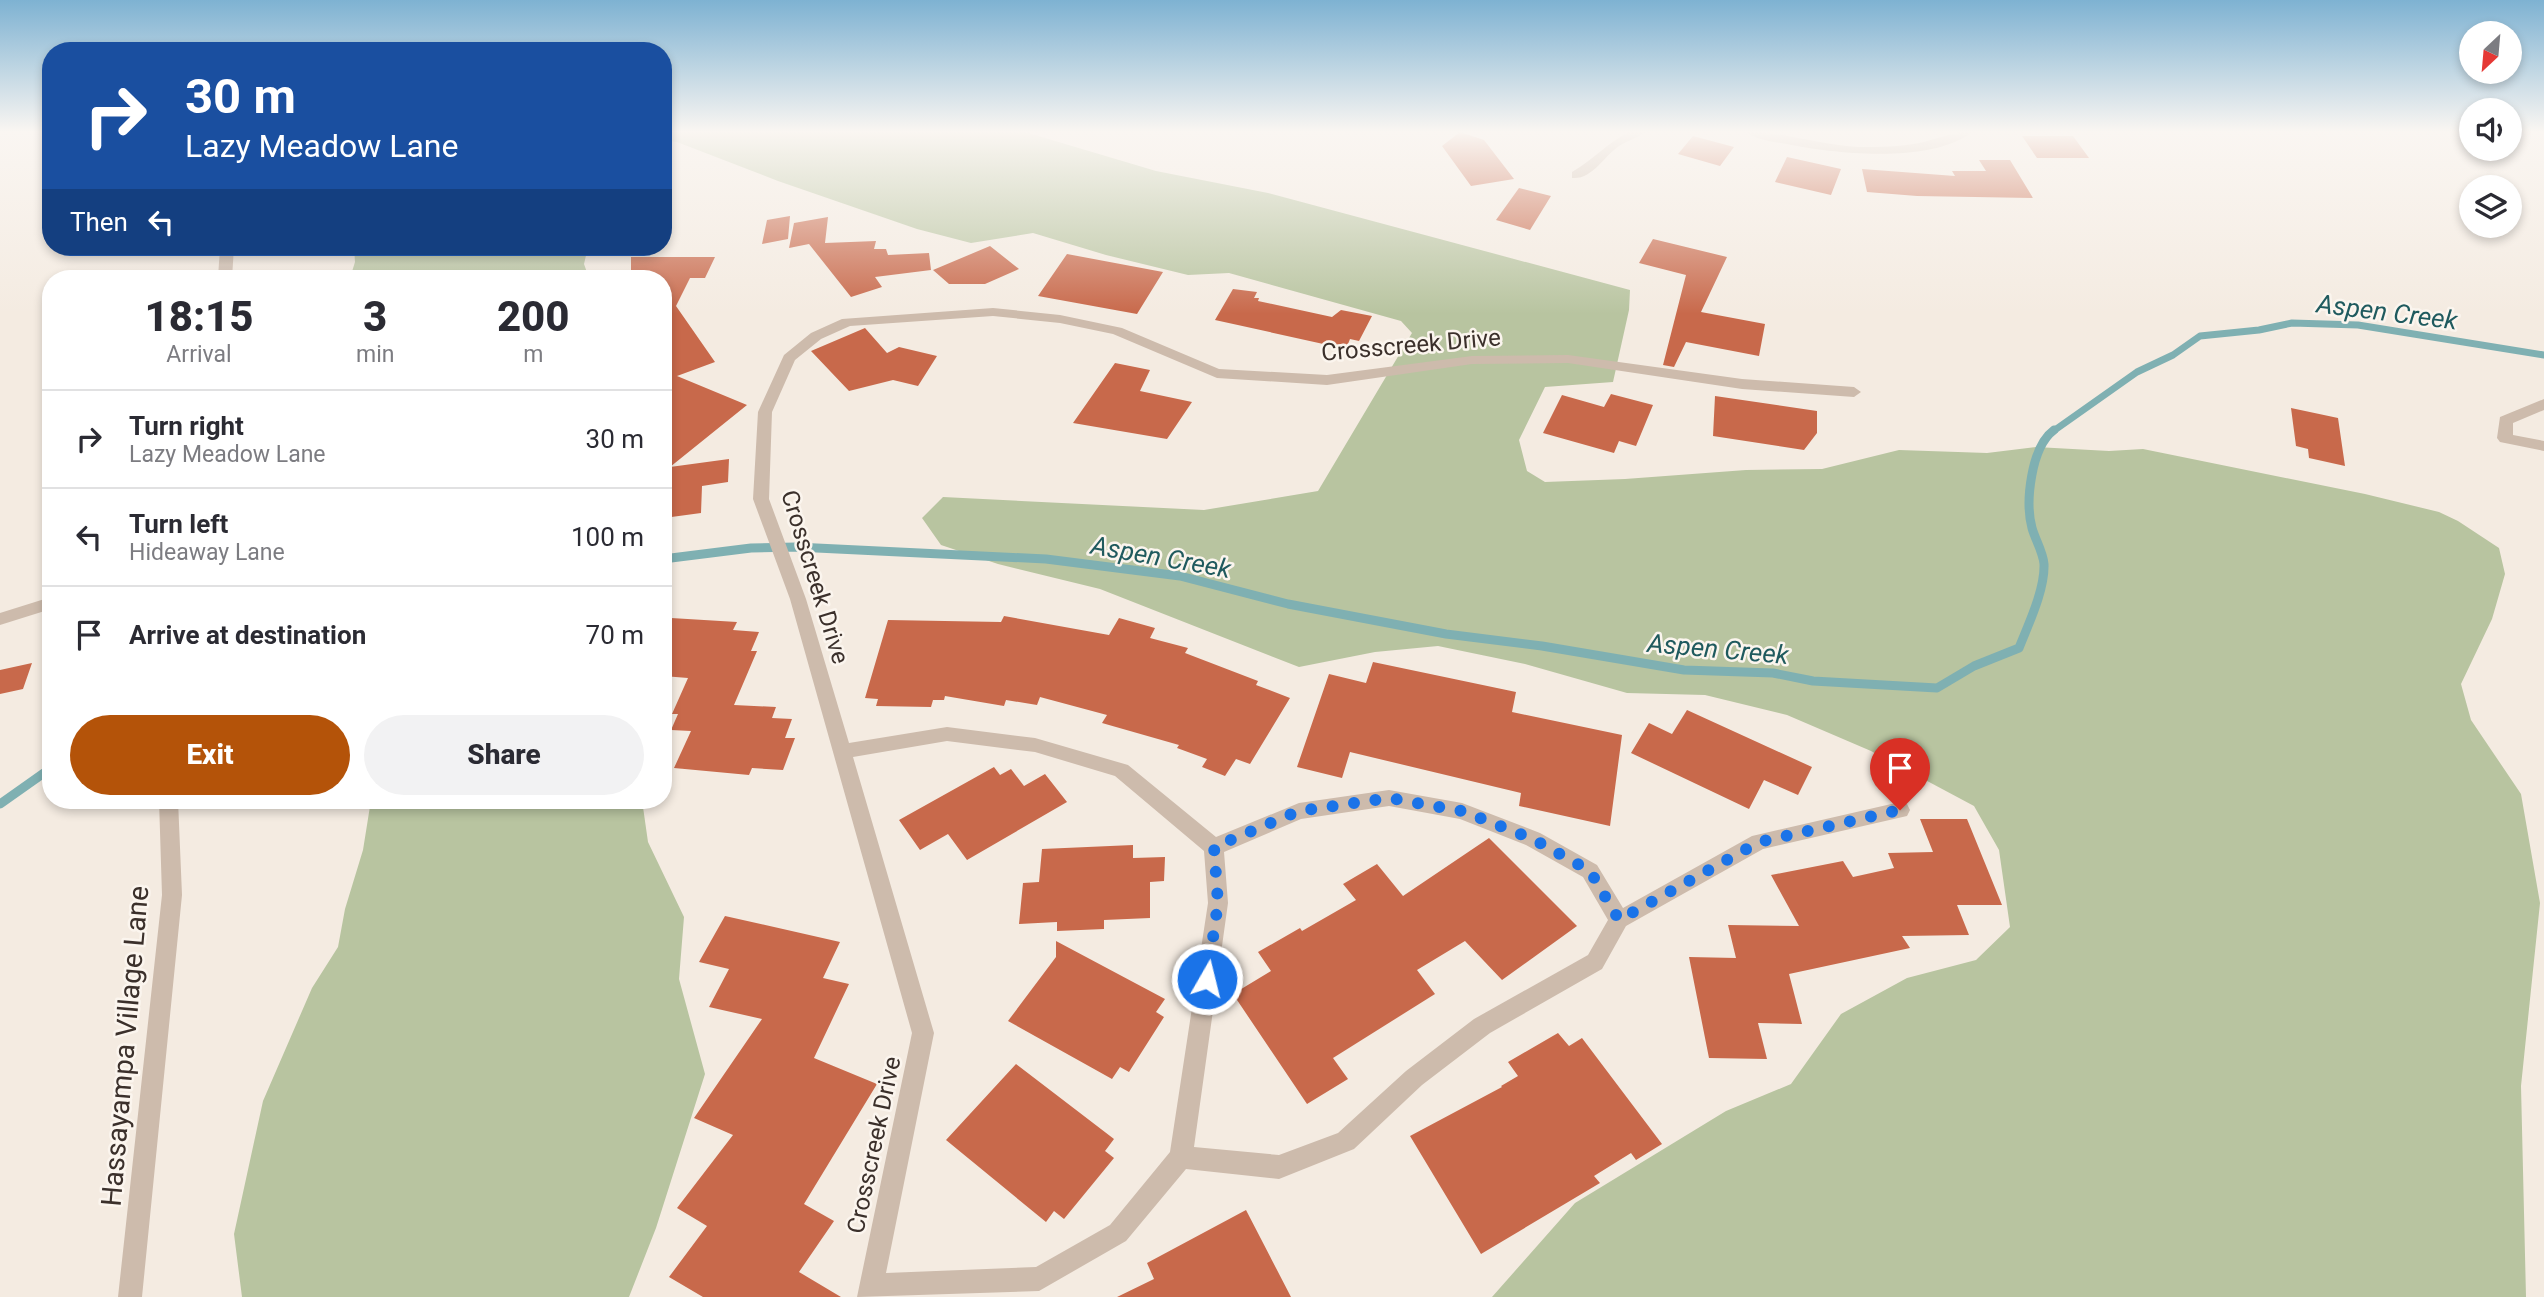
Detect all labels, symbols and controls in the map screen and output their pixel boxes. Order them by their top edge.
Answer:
north arrow [2459,21,2522,84]
map controls [2459,21,2522,238]
text: 30 m [185,68,296,125]
icon: right [70,70,161,161]
button: sound [2459,98,2522,161]
text: Lazy Meadow Lane [185,127,458,165]
button: layers [2459,175,2522,238]
icon: left [142,203,180,241]
text: Then [70,207,128,237]
water label: Aspen Creek [2313,288,2460,336]
text: 18:15 [144,292,254,341]
text: 3 [363,292,387,341]
text: 200 [497,292,570,341]
street label: Crosscreek Drive [1320,323,1502,367]
text: Arrival [166,341,232,368]
text: min [356,341,394,368]
text: m [523,341,543,368]
text: Turn right [129,411,244,441]
icon: right [70,420,108,458]
text: 30 m [586,424,644,454]
text: Lazy Meadow Lane [129,441,326,468]
street label: Crosscreek Drive [775,487,855,667]
text: Turn left [129,509,228,539]
icon: left [70,518,108,556]
text: 100 m [571,522,644,552]
water label: Aspen Creek [1087,530,1234,584]
text: Hideaway Lane [129,539,285,566]
icon: arrive [70,616,108,654]
text: Arrive at destination [129,620,366,650]
text: 70 m [586,620,644,650]
water label: Aspen Creek [1644,628,1791,670]
button: Exit [70,715,350,795]
button: Share [364,715,644,795]
pin [1870,738,1930,810]
icon: arrive [1881,749,1919,787]
street label: Hassayampa Village Lane [95,884,155,1208]
position arrow [1170,942,1244,1016]
street label: Crosscreek Drive [842,1054,906,1236]

